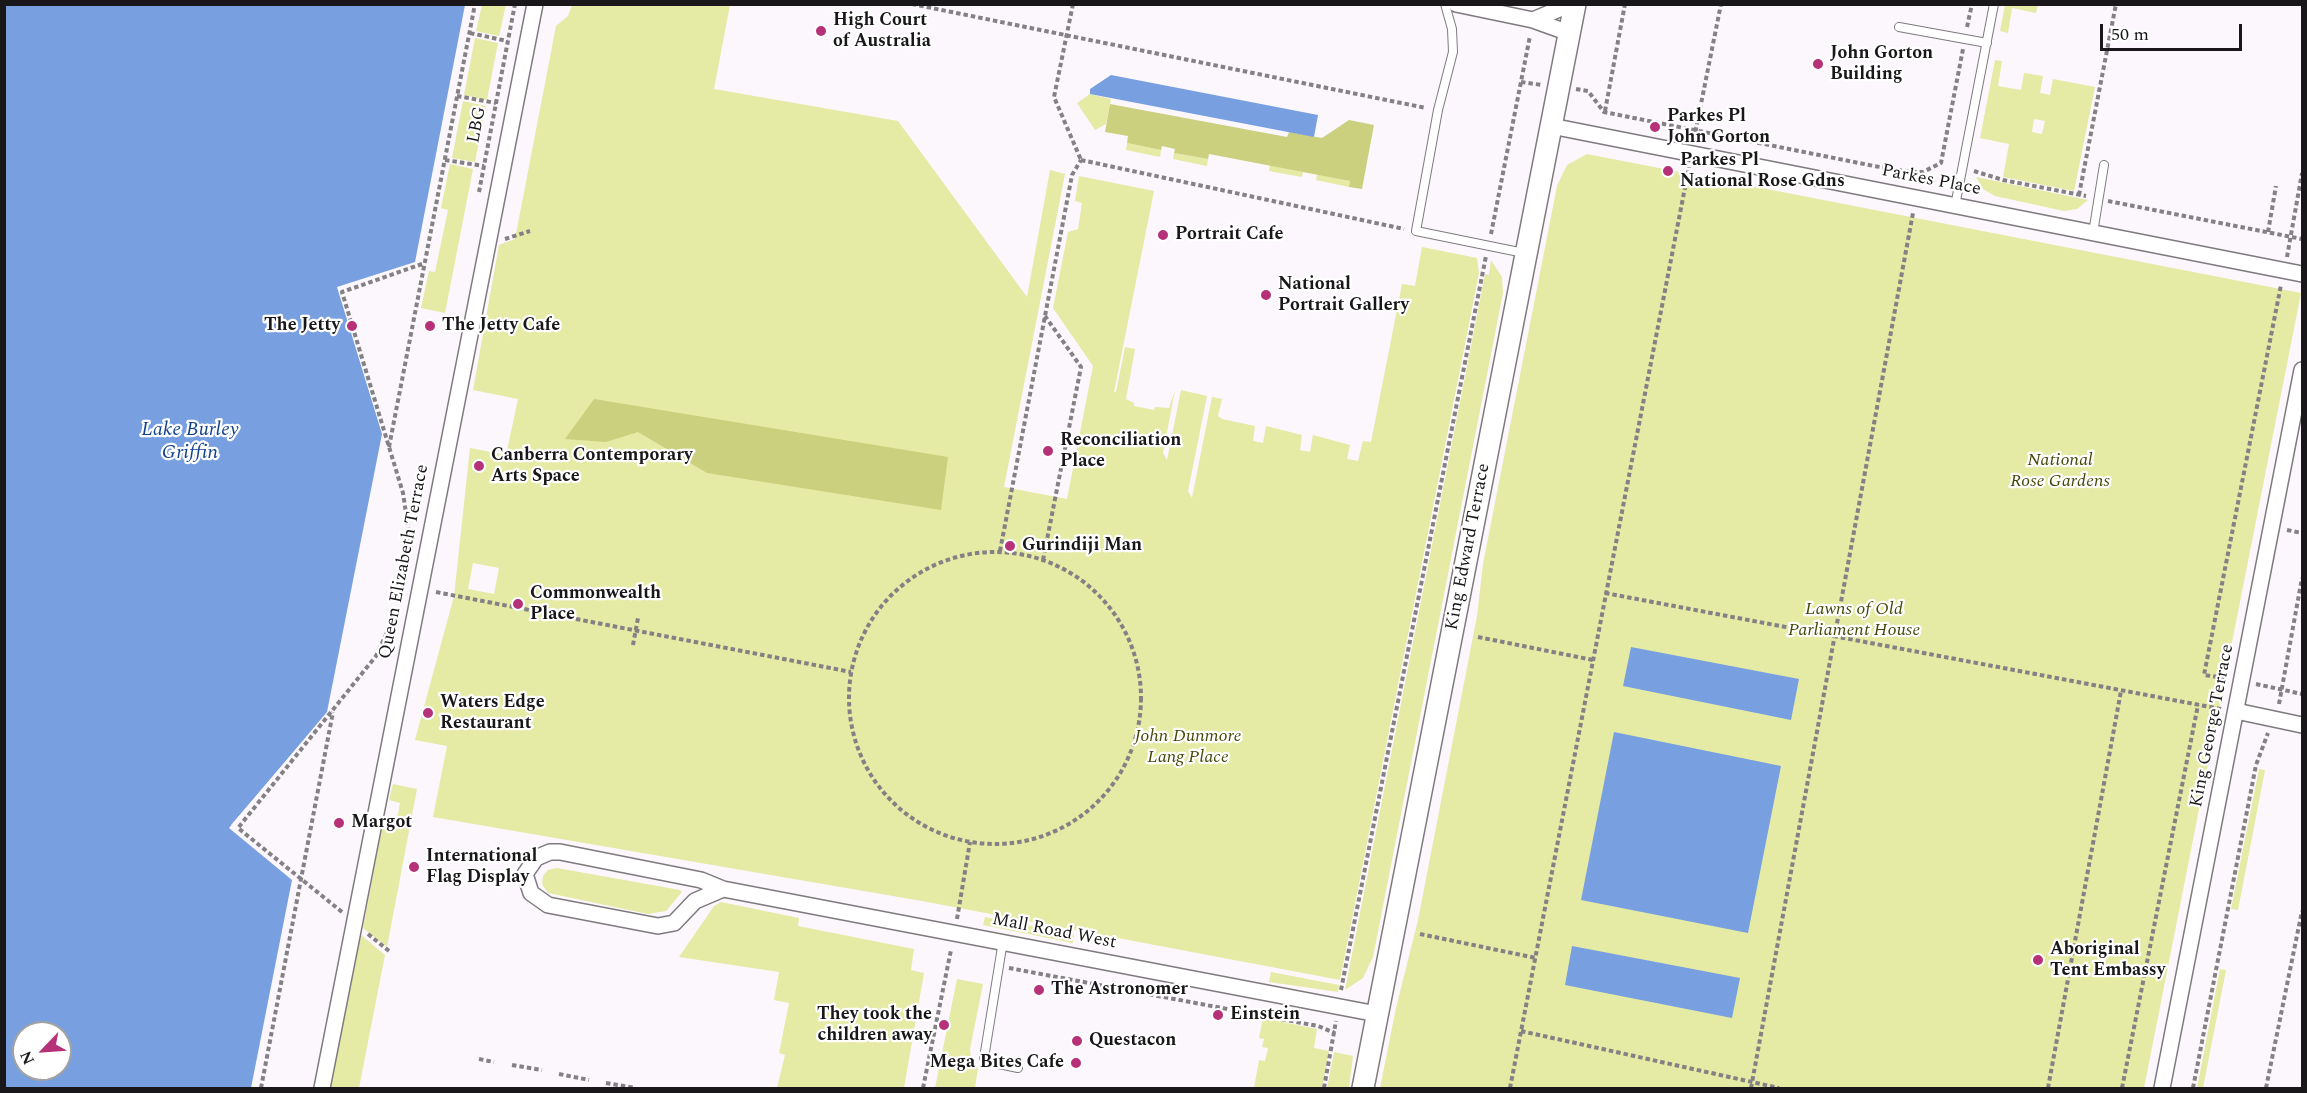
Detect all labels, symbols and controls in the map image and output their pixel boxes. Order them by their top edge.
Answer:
place label: High Court of Australia [833,10,931,52]
scale bar [2103,12,2246,50]
text: 50 m [2111,21,2149,48]
marker: High Court of Australia [814,24,828,38]
place label: John Gorton Building [1830,43,1933,86]
marker: John Gorton Building [1811,57,1825,71]
street label: LBG [464,105,492,145]
place label: Parkes Pl John Gorton [1667,106,1770,148]
marker: Parkes Pl John Gorton [1648,120,1662,134]
place label: Parkes Pl National Rose Gdns [1680,150,1845,192]
street label: Parkes Place [1880,161,1982,201]
marker: Parkes Pl National Rose Gdns [1661,164,1675,178]
place label: Portrait Cafe [1175,224,1284,246]
marker: Portrait Cafe [1156,228,1170,242]
place label: National Portrait Gallery [1278,274,1409,316]
marker: National Portrait Gallery [1259,288,1273,302]
place label: The Jetty [264,315,340,337]
place label: The Jetty Cafe [442,315,560,337]
marker: The Jetty [345,319,359,333]
marker: The Jetty Cafe [423,319,437,333]
water label: Lake Burley Griffin [141,419,239,466]
place label: Reconciliation Place [1060,430,1181,472]
marker: Reconciliation Place [1041,444,1055,458]
place label: Canberra Contemporary Arts Space [491,445,693,488]
park label: National Rose Gardens [2010,450,2110,492]
marker: Canberra Contemporary Arts Space [472,459,486,473]
street label: King Edward Terrace [1442,462,1496,632]
street label: Queen Elizabeth Terrace [376,463,434,661]
place label: Gurindiji Man [1022,535,1142,557]
marker: Gurindiji Man [1003,539,1017,553]
place label: Commonwealth Place [530,583,661,626]
marker: Commonwealth Place [511,597,525,611]
park label: Lawns of Old Parliament House [1788,599,1920,642]
street label: King George Terrace [2187,643,2239,809]
place label: Waters Edge Restaurant [440,692,545,734]
marker: Waters Edge Restaurant [421,706,435,720]
park label: John Dunmore Lang Place [1135,726,1241,768]
place label: Margot [351,812,412,834]
marker: Margot [332,816,346,830]
place label: International Flag Display [426,846,537,888]
marker: International Flag Display [407,860,421,874]
street label: Mall Road West [990,909,1118,955]
place label: Aboriginal Tent Embassy [2050,939,2165,982]
marker: Aboriginal Tent Embassy [2031,953,2045,967]
place label: The Astronomer [1051,979,1188,1001]
marker: The Astronomer [1032,983,1046,997]
place label: They took the children away [817,1004,932,1046]
place label: Einstein [1230,1004,1300,1026]
marker: Einstein [1211,1008,1225,1022]
marker: They took the children away [937,1018,951,1032]
north arrow [12,1021,72,1081]
place label: Questacon [1089,1030,1176,1052]
marker: Questacon [1070,1034,1084,1048]
text: N [14,1047,41,1069]
place label: Mega Bites Cafe [929,1052,1064,1074]
marker: Mega Bites Cafe [1069,1056,1083,1070]

